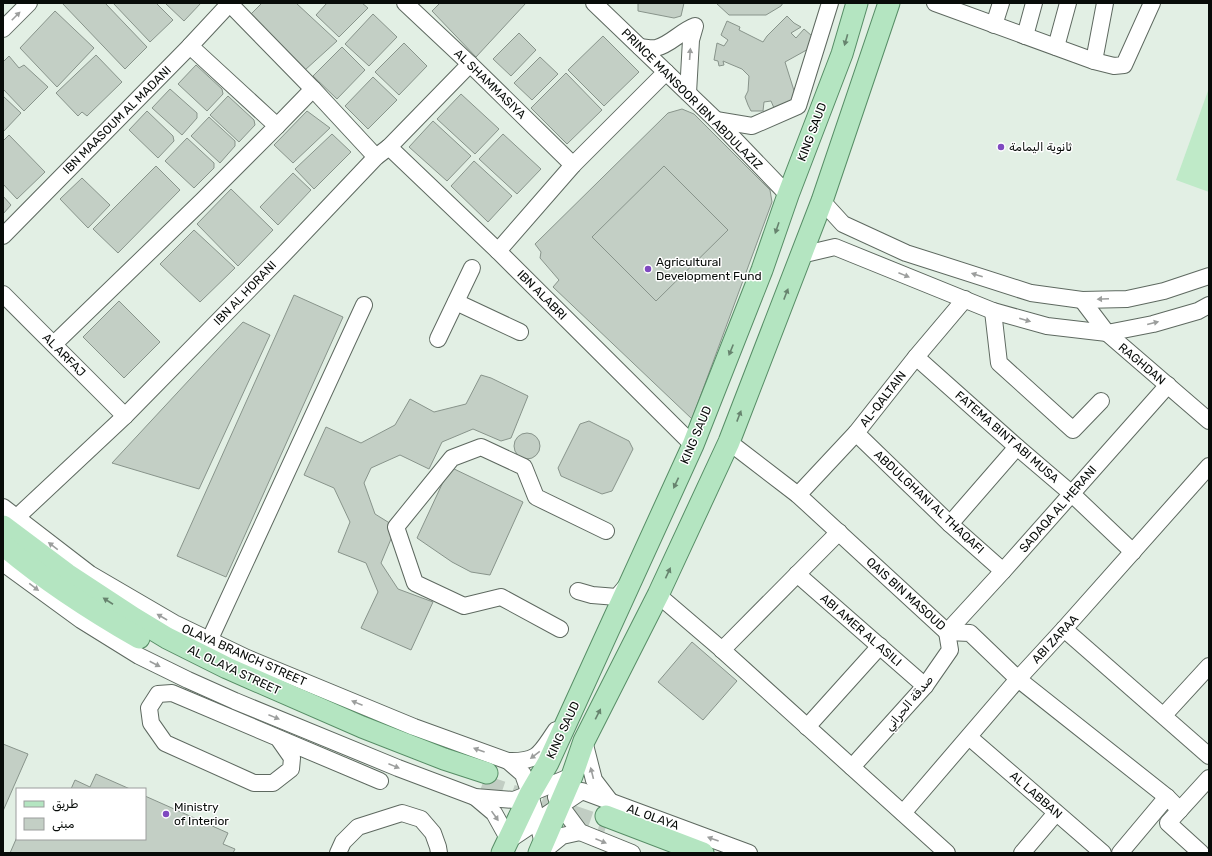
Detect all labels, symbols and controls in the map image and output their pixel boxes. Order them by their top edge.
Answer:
one-way arrow [11,11,21,21]
street label: PRINCE MANSOOR IBN ABDULAZIZ [619,26,765,172]
one-way arrow [843,35,849,47]
street label: AL SHAMMASIYA [451,46,529,122]
one-way arrow [686,48,693,60]
street label: IBN MAASOUM AL MADANI [60,63,174,177]
street label: KING SAUD [794,101,830,163]
place label: ثانوية اليمامة [1009,140,1072,155]
marker: ثانوية اليمامة [996,142,1006,152]
one-way arrow [774,222,780,234]
place label: Agricultural Development Fund [656,255,762,283]
street label: IBN AL HORANI [211,258,279,328]
marker: Agricultural Development Fund [643,264,653,274]
street label: IBN ALABRI [514,267,570,323]
one-way arrow [898,272,910,278]
one-way arrow [970,272,982,278]
one-way arrow [783,288,789,300]
one-way arrow [1097,296,1109,303]
one-way arrow [1020,317,1032,323]
one-way arrow [1147,320,1159,326]
street label: AL ARFAJ [40,331,88,379]
street label: RAGHDAN [1116,340,1168,388]
one-way arrow [728,344,734,355]
street label: AL-QALTAIN [857,368,909,430]
street label: FATEMA BINT ABI MUSA [952,388,1062,486]
street label: KING SAUD [677,404,715,466]
one-way arrow [737,410,743,422]
street label: ABDULGHANI AL THAQAFI [871,447,987,557]
street label: SADAQA AL HERANI [1016,463,1100,555]
one-way arrow [673,477,679,488]
one-way arrow [47,542,58,550]
street label: QAIS BIN MASOUD [863,555,949,633]
one-way arrow [665,567,671,578]
one-way arrow [28,583,39,591]
street label: ABI AMER AL ASILI [818,591,904,669]
one-way arrow [102,598,114,605]
street label: ABI ZARAA [1029,612,1081,666]
one-way arrow [156,613,168,620]
street label: OLAYA BRANCH STREET [179,621,309,689]
street label: AL OLAYA STREET [185,642,283,698]
one-way arrow [150,661,161,667]
street label: صدقة الحراني [882,673,938,735]
street label: KING SAUD [544,699,582,761]
one-way arrow [351,700,363,706]
one-way arrow [595,708,601,720]
one-way arrow [268,714,279,720]
one-way arrow [472,747,484,753]
one-way arrow [530,751,541,759]
one-way arrow [389,764,401,770]
one-way arrow [589,767,595,780]
street label: AL LABBAN [1007,769,1065,821]
legend [16,788,146,840]
text: طريق [52,797,78,812]
place label: Ministry of Interior [174,800,229,828]
street label: AL OLAYA [625,801,681,833]
marker: Ministry of Interior [161,809,171,819]
one-way arrow [491,810,499,821]
text: مبنى [52,817,75,832]
one-way arrow [706,836,718,842]
one-way arrow [596,838,608,844]

